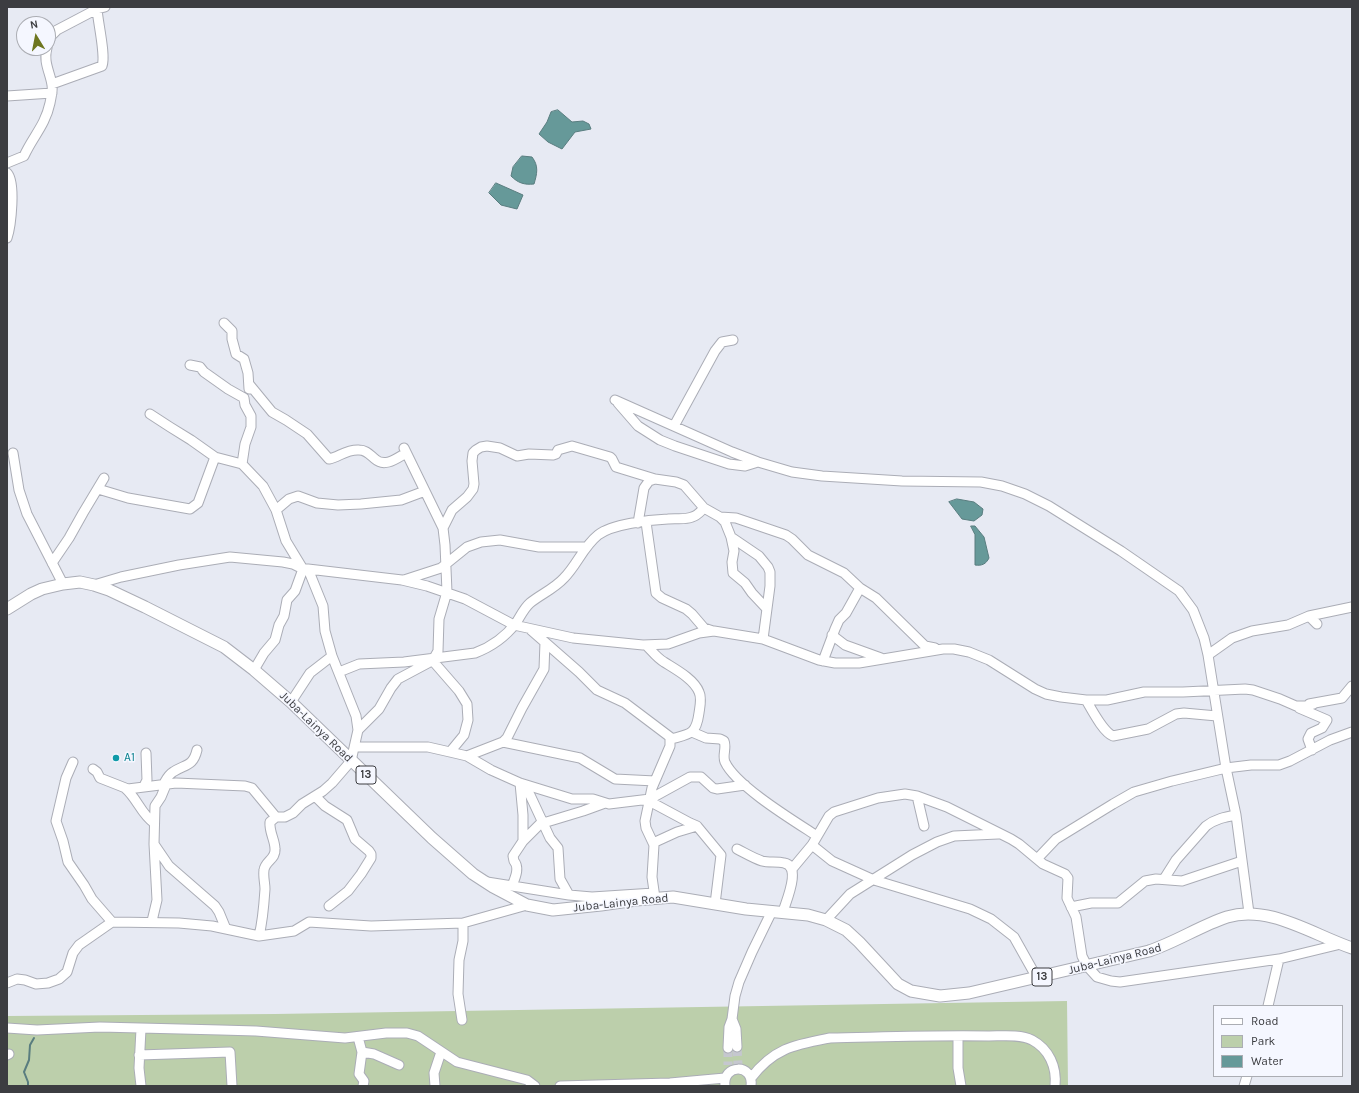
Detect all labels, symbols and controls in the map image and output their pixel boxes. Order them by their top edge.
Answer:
north arrow [16,16,56,56]
text: N [29,18,39,32]
street label: Juba-Lainya Road [277,689,355,765]
place label: A1 [124,751,135,765]
marker: A1 [111,753,121,763]
road number: 13 [356,766,376,784]
street label: Juba-Lainya Road [573,891,669,915]
street label: Juba-Lainya Road [1067,940,1163,978]
road number: 13 [1032,968,1052,986]
legend [1213,1005,1343,1077]
text: Road [1251,1014,1279,1028]
text: Park [1251,1034,1275,1048]
text: Water [1251,1054,1283,1068]

